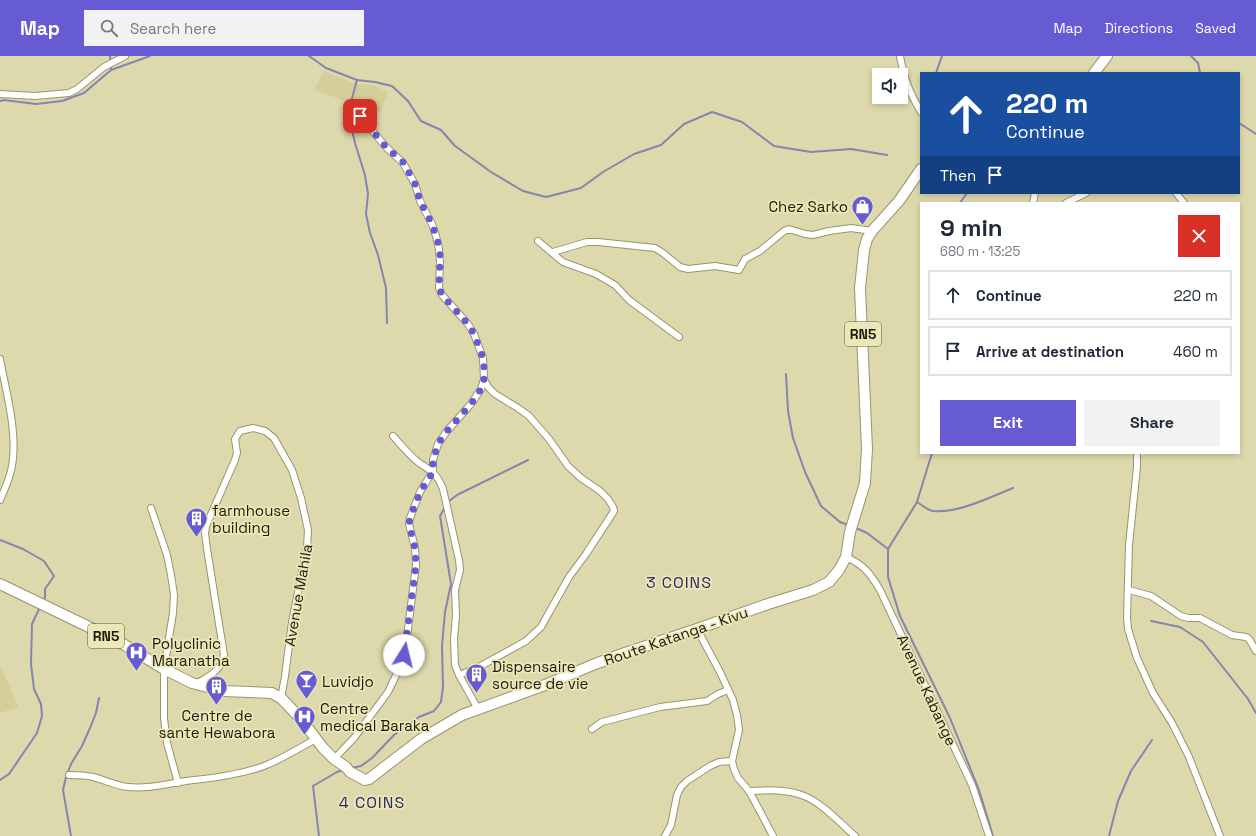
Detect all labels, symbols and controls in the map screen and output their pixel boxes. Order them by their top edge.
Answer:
search box [84,10,364,46]
text: Map [20,16,60,41]
icon: search [98,17,120,39]
text: Search here [130,19,216,38]
text: Map [1053,19,1083,37]
text: Directions [1105,19,1173,37]
text: Saved [1195,19,1236,37]
map controls [872,68,908,104]
button: sound [872,68,908,104]
text: 220 m [1006,85,1088,121]
icon: ahead [940,88,992,140]
pin [343,99,377,133]
icon: arrive [349,105,371,127]
text: Continue [1006,120,1085,143]
icon: arrive [984,164,1006,186]
text: Then [940,166,976,185]
shop icon: Chez Sarko [850,193,876,226]
place label: Chez Sarko [768,197,848,216]
text: 9 min [940,212,1003,243]
button: close [1178,215,1220,257]
text: 680 m · 13:25 [940,243,1020,260]
icon: ahead [942,284,964,306]
text: Continue [976,286,1042,305]
text: 220 m [1174,286,1218,305]
road number: RN5 [845,322,881,346]
icon: arrive [942,340,964,362]
text: Arrive at destination [976,342,1124,361]
text: 460 m [1173,342,1218,361]
button: Exit [940,400,1076,446]
button: Share [1084,400,1220,446]
place label: farmhouse building [212,501,290,537]
building icon: farmhouse building [184,506,210,539]
street label: Avenue Mahila [280,542,316,648]
district label: 3 COINS [646,572,712,593]
street label: Route Katanga - Kivu [601,602,751,670]
road number: RN5 [88,624,124,648]
street label: Avenue Kabange [893,631,961,749]
place label: Polyclinic Maranatha [152,634,230,670]
position arrow [383,634,425,676]
hospital icon: Polyclinic Maranatha [124,639,150,672]
place label: Dispensaire source de vie [492,657,589,693]
building icon: Dispensaire source de vie [463,662,489,695]
bar icon: Luvidjo [294,668,320,701]
place label: Luvidjo [322,672,374,691]
building icon: Centre de sante Hewabora [204,673,230,706]
place label: Centre medical Baraka [320,699,430,735]
hospital icon: Centre medical Baraka [292,704,318,737]
place label: Centre de sante Hewabora [159,706,276,742]
district label: 4 COINS [339,792,405,813]

